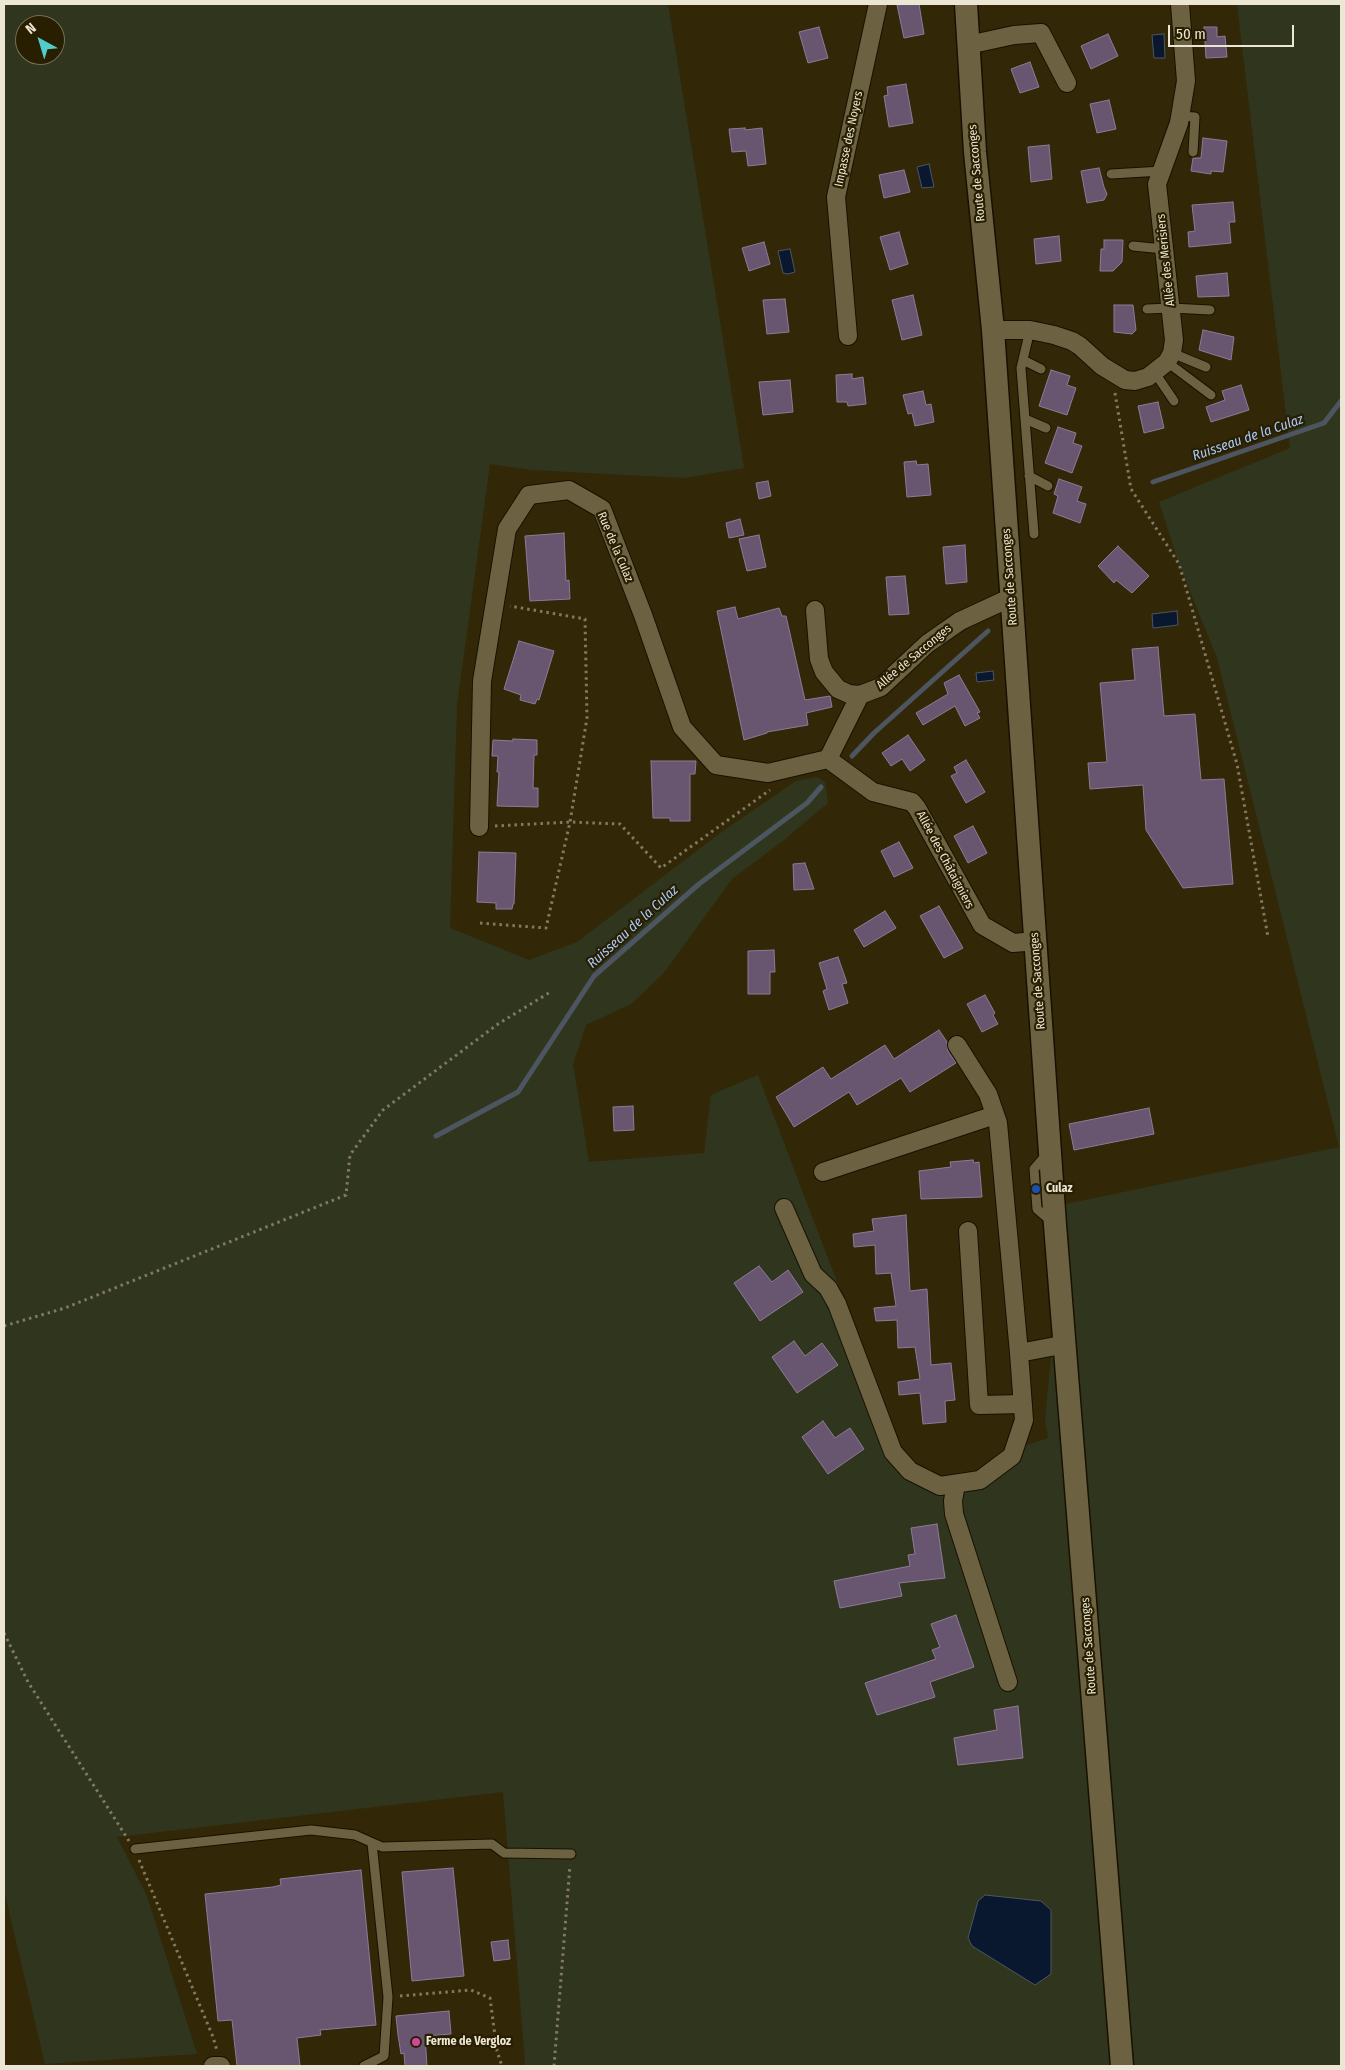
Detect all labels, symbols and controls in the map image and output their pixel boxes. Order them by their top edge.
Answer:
north arrow [15,15,65,65]
scale bar [1170,15,1296,47]
text: N [22,19,39,38]
text: 50 m [1176,25,1206,43]
street label: Impasse des Noyers [832,90,866,188]
street label: Route de Sacconges [966,124,988,222]
street label: Allée des Merisiers [1154,213,1178,307]
water label: Ruisseau de la Culaz [1190,411,1306,465]
street label: Rue de la Culaz [594,510,636,584]
street label: Route de Sacconges [999,528,1021,626]
street label: Allée de Sacconges [874,622,954,692]
street label: Allée des Châtaigniers [913,809,977,911]
water label: Ruisseau de la Culaz [584,882,682,972]
street label: Route de Sacconges [1027,932,1049,1030]
place label: Culaz [1046,1182,1073,1196]
marker: Culaz [1030,1183,1042,1195]
street label: Route de Sacconges [1078,1597,1100,1695]
place label: Ferme de Vergloz [426,2035,511,2049]
marker: Ferme de Vergloz [410,2036,422,2048]

